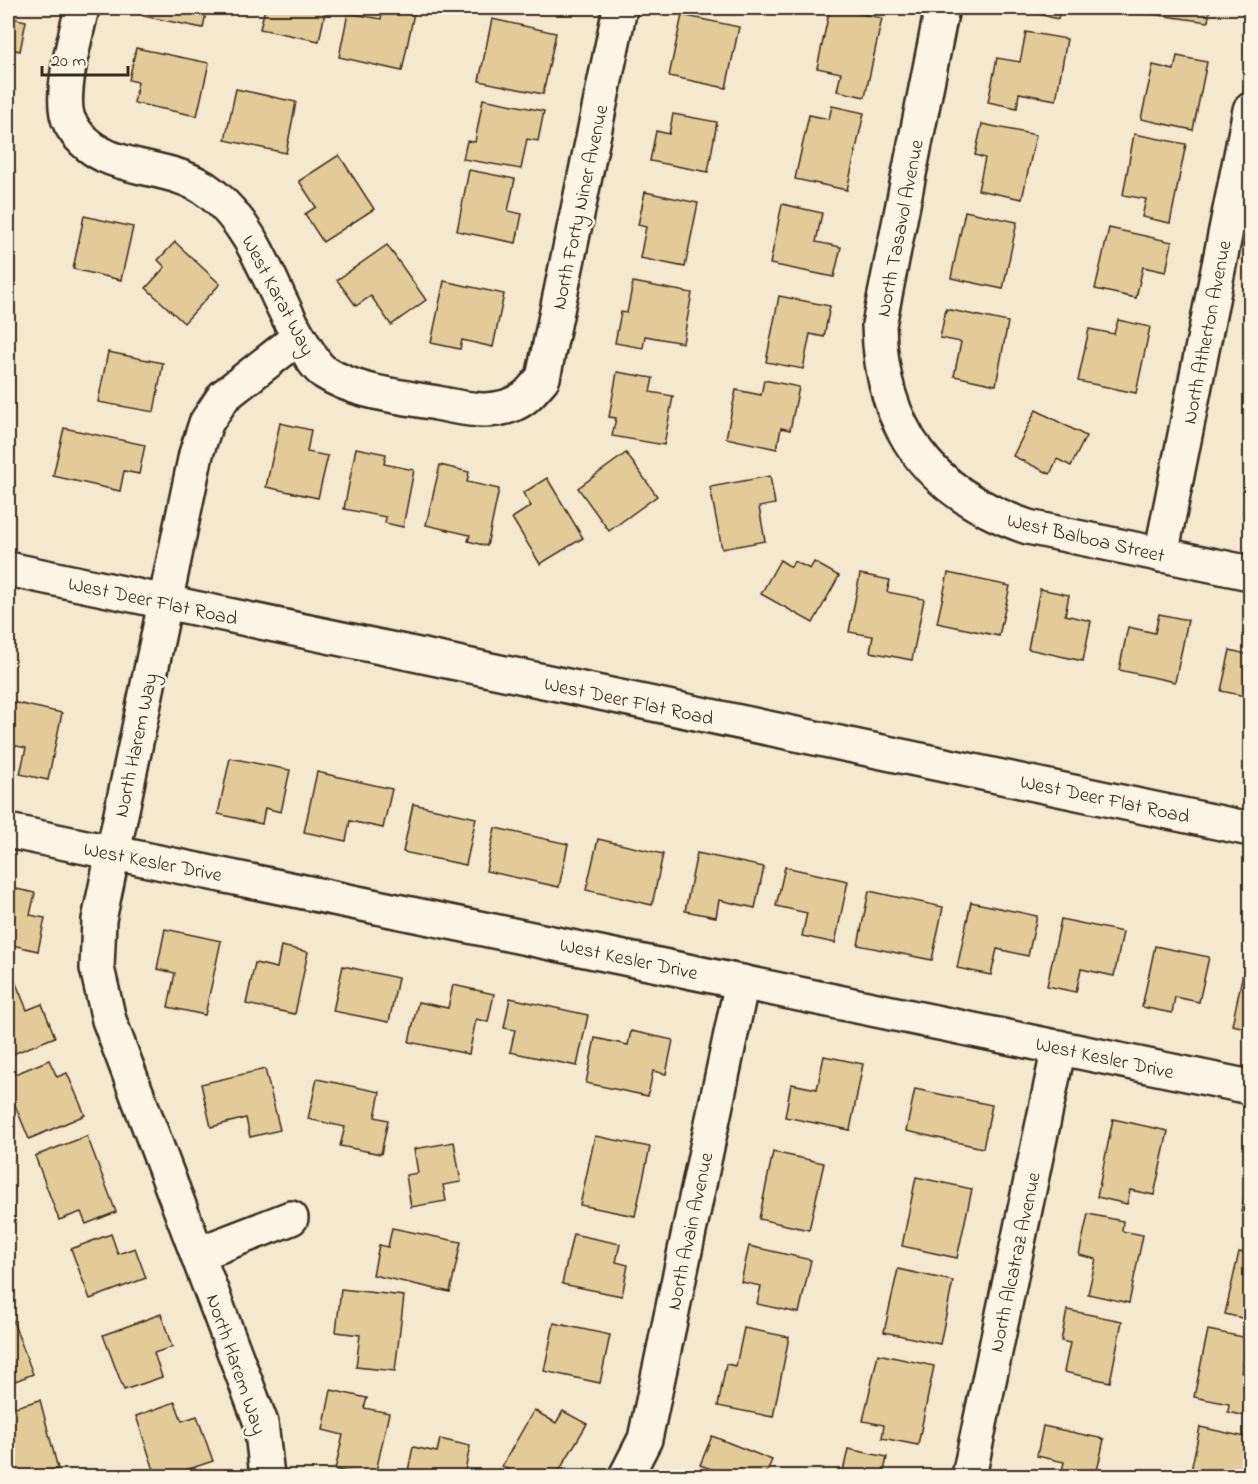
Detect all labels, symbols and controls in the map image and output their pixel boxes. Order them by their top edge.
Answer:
scale bar [42,39,128,77]
text: 20 m [51,49,86,75]
street label: North Forty Niner Avenue [546,102,617,313]
street label: North Tasavol Avenue [870,137,933,320]
street label: West Karat Way [233,231,321,362]
street label: North Atherton Avenue [1176,238,1241,427]
street label: West Balboa Street [1004,507,1167,572]
street label: West Deer Flat Road [65,570,240,635]
street label: West Deer Flat Road [541,670,716,735]
street label: North Harem Way [108,671,167,820]
street label: West Deer Flat Road [1017,768,1192,833]
street label: West Kesler Drive [81,836,224,891]
street label: West Kesler Drive [557,932,700,989]
street label: West Kesler Drive [1033,1031,1176,1088]
street label: North Avain Avenue [661,1150,722,1313]
street label: North Alcatraz Avenue [983,1170,1050,1355]
street label: North Harem Way [197,1291,272,1439]

